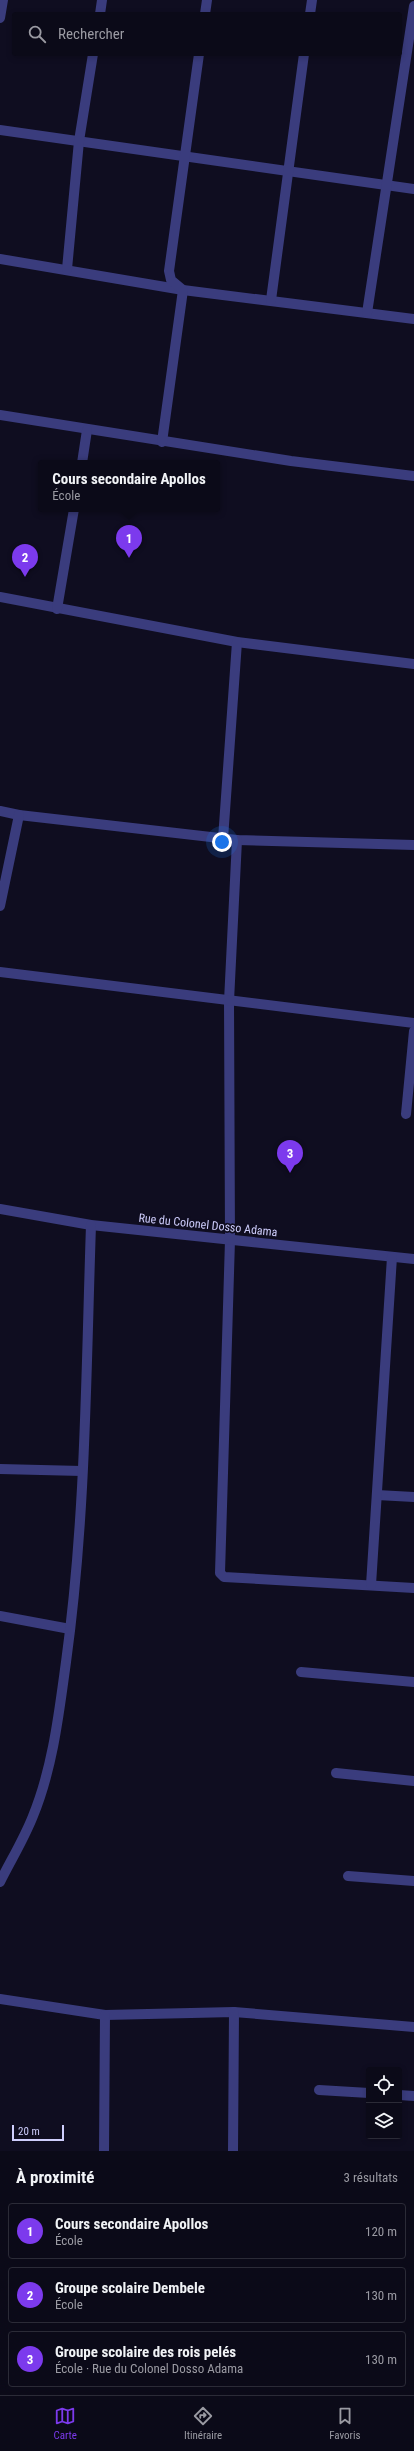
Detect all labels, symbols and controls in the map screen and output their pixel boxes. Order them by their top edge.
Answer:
search box [12,12,402,56]
icon: search [26,23,48,45]
text: Rechercher [58,25,124,43]
popup [38,460,220,512]
text: Cours secondaire Apollos [52,470,206,488]
text: École [52,488,80,503]
pin: 1 [116,525,142,558]
pin: 2 [12,544,38,577]
your location [212,832,232,852]
pin: 3 [277,1140,303,1173]
street label: Rue du Colonel Dosso Adama [138,1211,278,1239]
map controls [366,2067,402,2139]
button: locate [366,2067,402,2103]
button: layers [366,2103,402,2139]
scale bar [12,2123,64,2142]
text: 20 m [18,2125,40,2138]
text: À proximité [16,2167,94,2187]
text: 3 résultats [344,2170,398,2185]
text: Cours secondaire Apollos [55,2215,208,2233]
text: 1 [27,2224,33,2239]
text: 120 m [365,2224,397,2239]
text: École [55,2233,83,2248]
text: Groupe scolaire Dembele [55,2279,205,2297]
text: 2 [27,2288,33,2303]
text: 130 m [365,2288,397,2303]
text: École [55,2297,83,2312]
text: Groupe scolaire des rois pelés [55,2343,236,2361]
text: 3 [27,2352,33,2367]
text: 130 m [365,2352,397,2367]
text: École · Rue du Colonel Dosso Adama [55,2361,243,2376]
tab: Carte [53,2405,77,2442]
tab: Itinéraire [184,2405,222,2442]
tab: Favoris [329,2405,361,2442]

